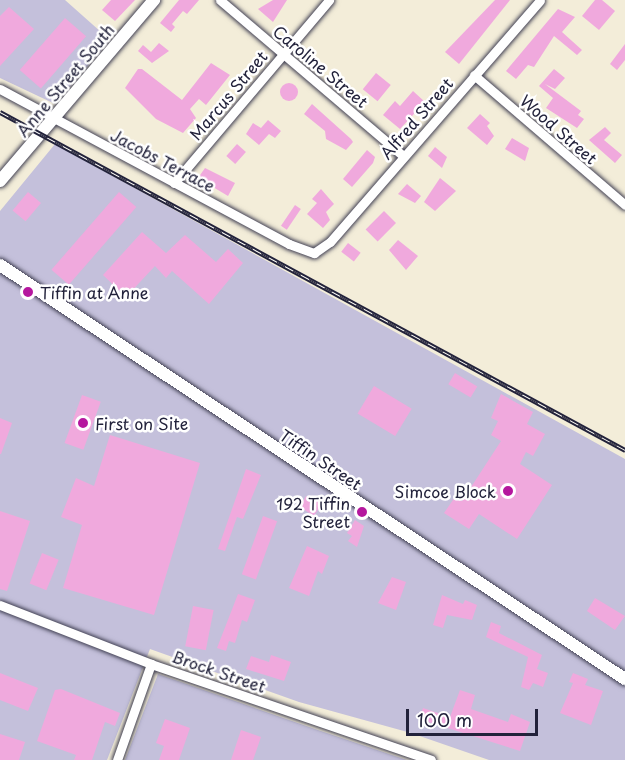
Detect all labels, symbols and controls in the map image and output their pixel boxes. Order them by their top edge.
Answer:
street label: Anne Street South [12,19,118,141]
street label: Caroline Street [270,21,372,111]
street label: Marcus Street [185,47,271,143]
street label: Alfred Street [376,73,456,163]
street label: Wood Street [517,90,601,168]
street label: Jacobs Terrace [108,124,218,196]
place label: Tiffin at Anne [40,282,149,302]
marker: Tiffin at Anne [21,285,35,299]
place label: First on Site [95,413,188,433]
marker: First on Site [76,416,90,430]
street label: Tiffin Street [276,425,366,493]
place label: Simcoe Block [394,481,496,501]
marker: Simcoe Block [501,484,515,498]
place label: 192 Tiffin Street [276,493,350,531]
marker: 192 Tiffin Street [355,505,369,519]
street label: Brock Street [170,646,268,696]
scale bar [409,697,541,735]
text: 100 m [417,706,472,733]

